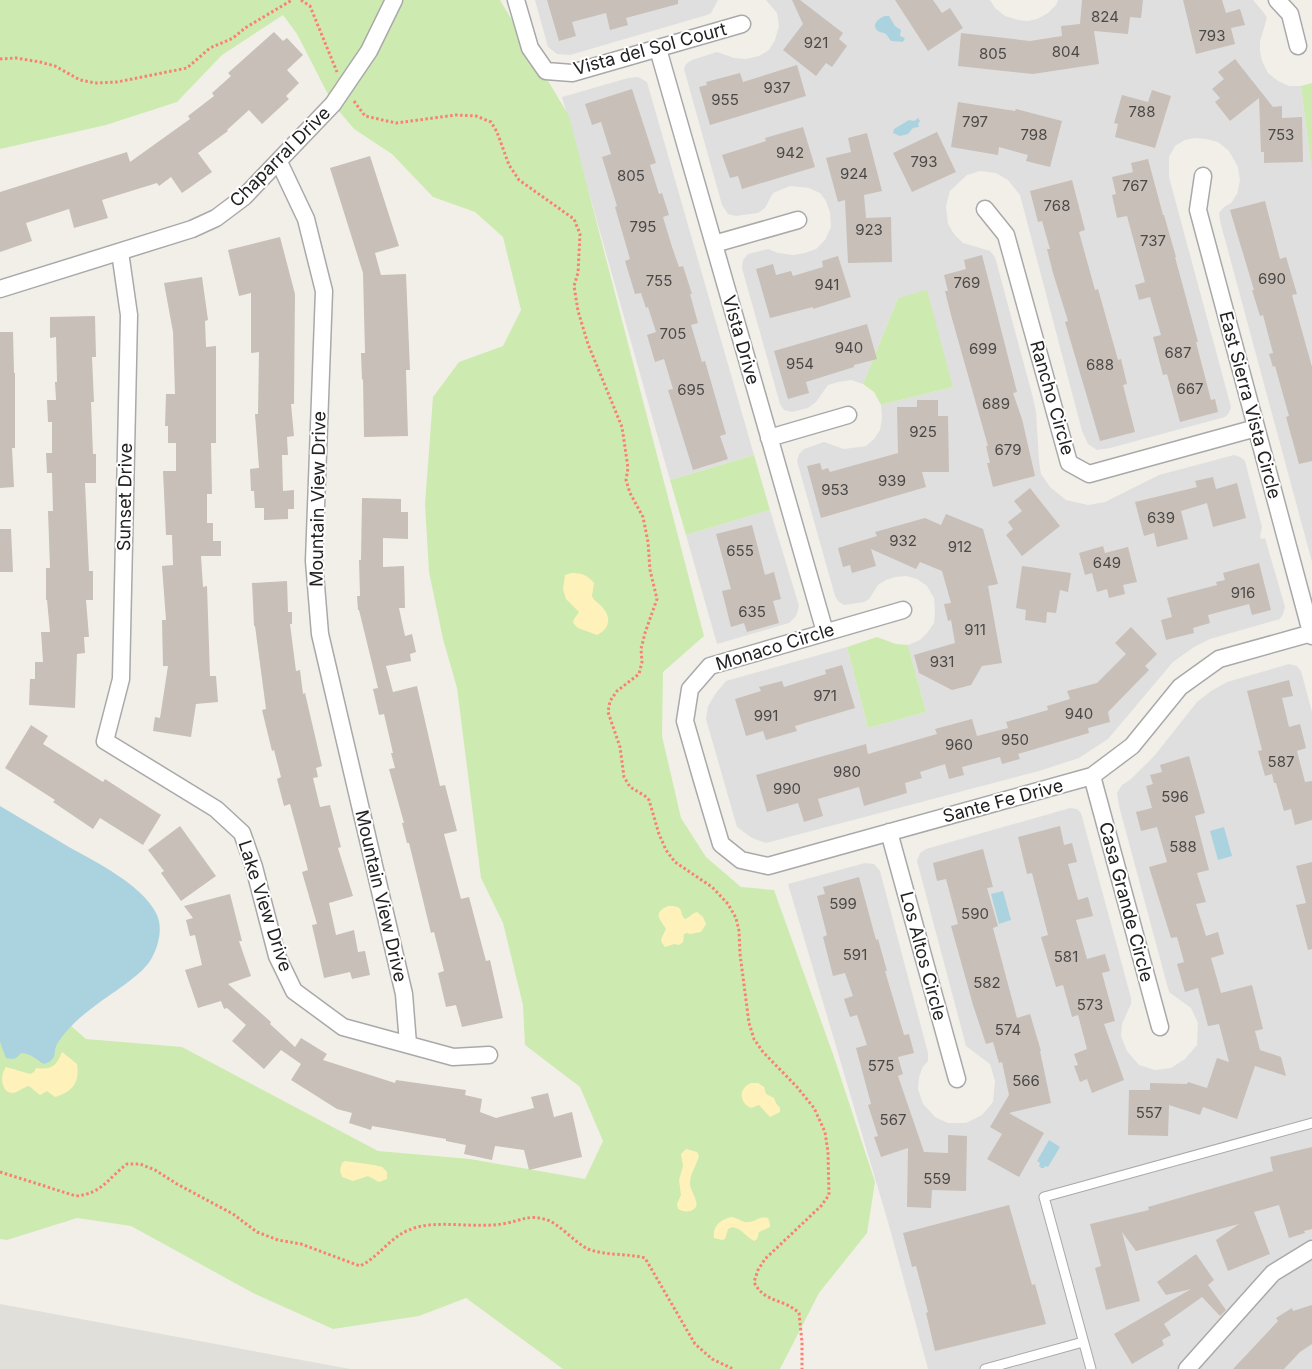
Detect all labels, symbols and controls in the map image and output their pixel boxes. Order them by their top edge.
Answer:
house number: 824 [1091,7,1119,26]
street label: Vista del Sol Court [571,18,729,79]
house number: 793 [1199,26,1225,45]
house number: 921 [804,33,828,52]
house number: 804 [1052,42,1080,61]
house number: 805 [979,44,1007,63]
house number: 937 [763,78,791,97]
house number: 955 [711,90,739,109]
street label: Chaparral Drive [225,102,334,211]
house number: 788 [1129,102,1155,121]
house number: 797 [962,112,988,131]
house number: 798 [1021,125,1047,144]
house number: 753 [1268,125,1294,144]
house number: 942 [776,143,804,162]
house number: 793 [911,152,937,171]
house number: 924 [840,164,868,183]
house number: 805 [617,166,645,185]
house number: 767 [1122,176,1148,195]
house number: 768 [1044,196,1070,215]
house number: 795 [630,217,656,236]
house number: 923 [855,220,883,239]
house number: 737 [1140,231,1166,250]
house number: 690 [1258,269,1286,288]
house number: 755 [646,271,672,290]
house number: 769 [954,273,980,292]
house number: 941 [815,275,839,294]
street label: Vista Drive [719,293,764,387]
street label: East Sierra Vista Circle [1215,309,1286,501]
house number: 705 [660,324,686,343]
house number: 940 [835,338,863,357]
street label: Rancho Circle [1026,338,1079,458]
house number: 699 [969,339,997,358]
house number: 687 [1164,343,1192,362]
house number: 954 [786,354,814,373]
house number: 688 [1086,355,1114,374]
house number: 667 [1176,379,1204,398]
house number: 695 [677,380,705,399]
house number: 689 [982,394,1010,413]
street label: Mountain View Drive [305,411,330,587]
house number: 925 [909,422,937,441]
house number: 679 [995,440,1021,459]
street label: Sunset Drive [113,443,136,551]
house number: 939 [878,471,906,490]
house number: 953 [821,480,849,499]
house number: 639 [1147,508,1175,527]
house number: 932 [889,531,917,550]
house number: 912 [948,537,972,556]
house number: 655 [726,541,754,560]
house number: 649 [1093,553,1121,572]
house number: 916 [1231,583,1255,602]
house number: 635 [738,602,766,621]
street label: Monaco Circle [713,618,837,675]
house number: 911 [964,620,986,639]
house number: 931 [930,652,954,671]
house number: 971 [813,686,837,705]
house number: 940 [1065,704,1093,723]
house number: 991 [754,706,778,725]
house number: 950 [1001,730,1029,749]
house number: 960 [945,735,973,754]
house number: 587 [1268,752,1294,771]
house number: 980 [833,762,861,781]
street label: Sante Fe Drive [940,774,1065,827]
house number: 990 [773,779,801,798]
house number: 596 [1161,787,1189,806]
street label: Mountain View Drive [351,808,412,984]
street label: Casa Grande Circle [1095,820,1158,984]
house number: 588 [1169,837,1197,856]
street label: Lake View Drive [234,838,297,974]
street label: Los Altos Circle [896,889,951,1023]
house number: 599 [829,894,857,913]
house number: 590 [961,904,989,923]
house number: 591 [843,945,867,964]
house number: 581 [1054,947,1078,966]
house number: 582 [973,973,1001,992]
house number: 573 [1077,995,1103,1014]
house number: 574 [995,1020,1021,1039]
house number: 575 [868,1056,894,1075]
house number: 566 [1012,1071,1040,1090]
house number: 557 [1136,1103,1162,1122]
house number: 567 [880,1110,906,1129]
house number: 559 [923,1169,951,1188]

